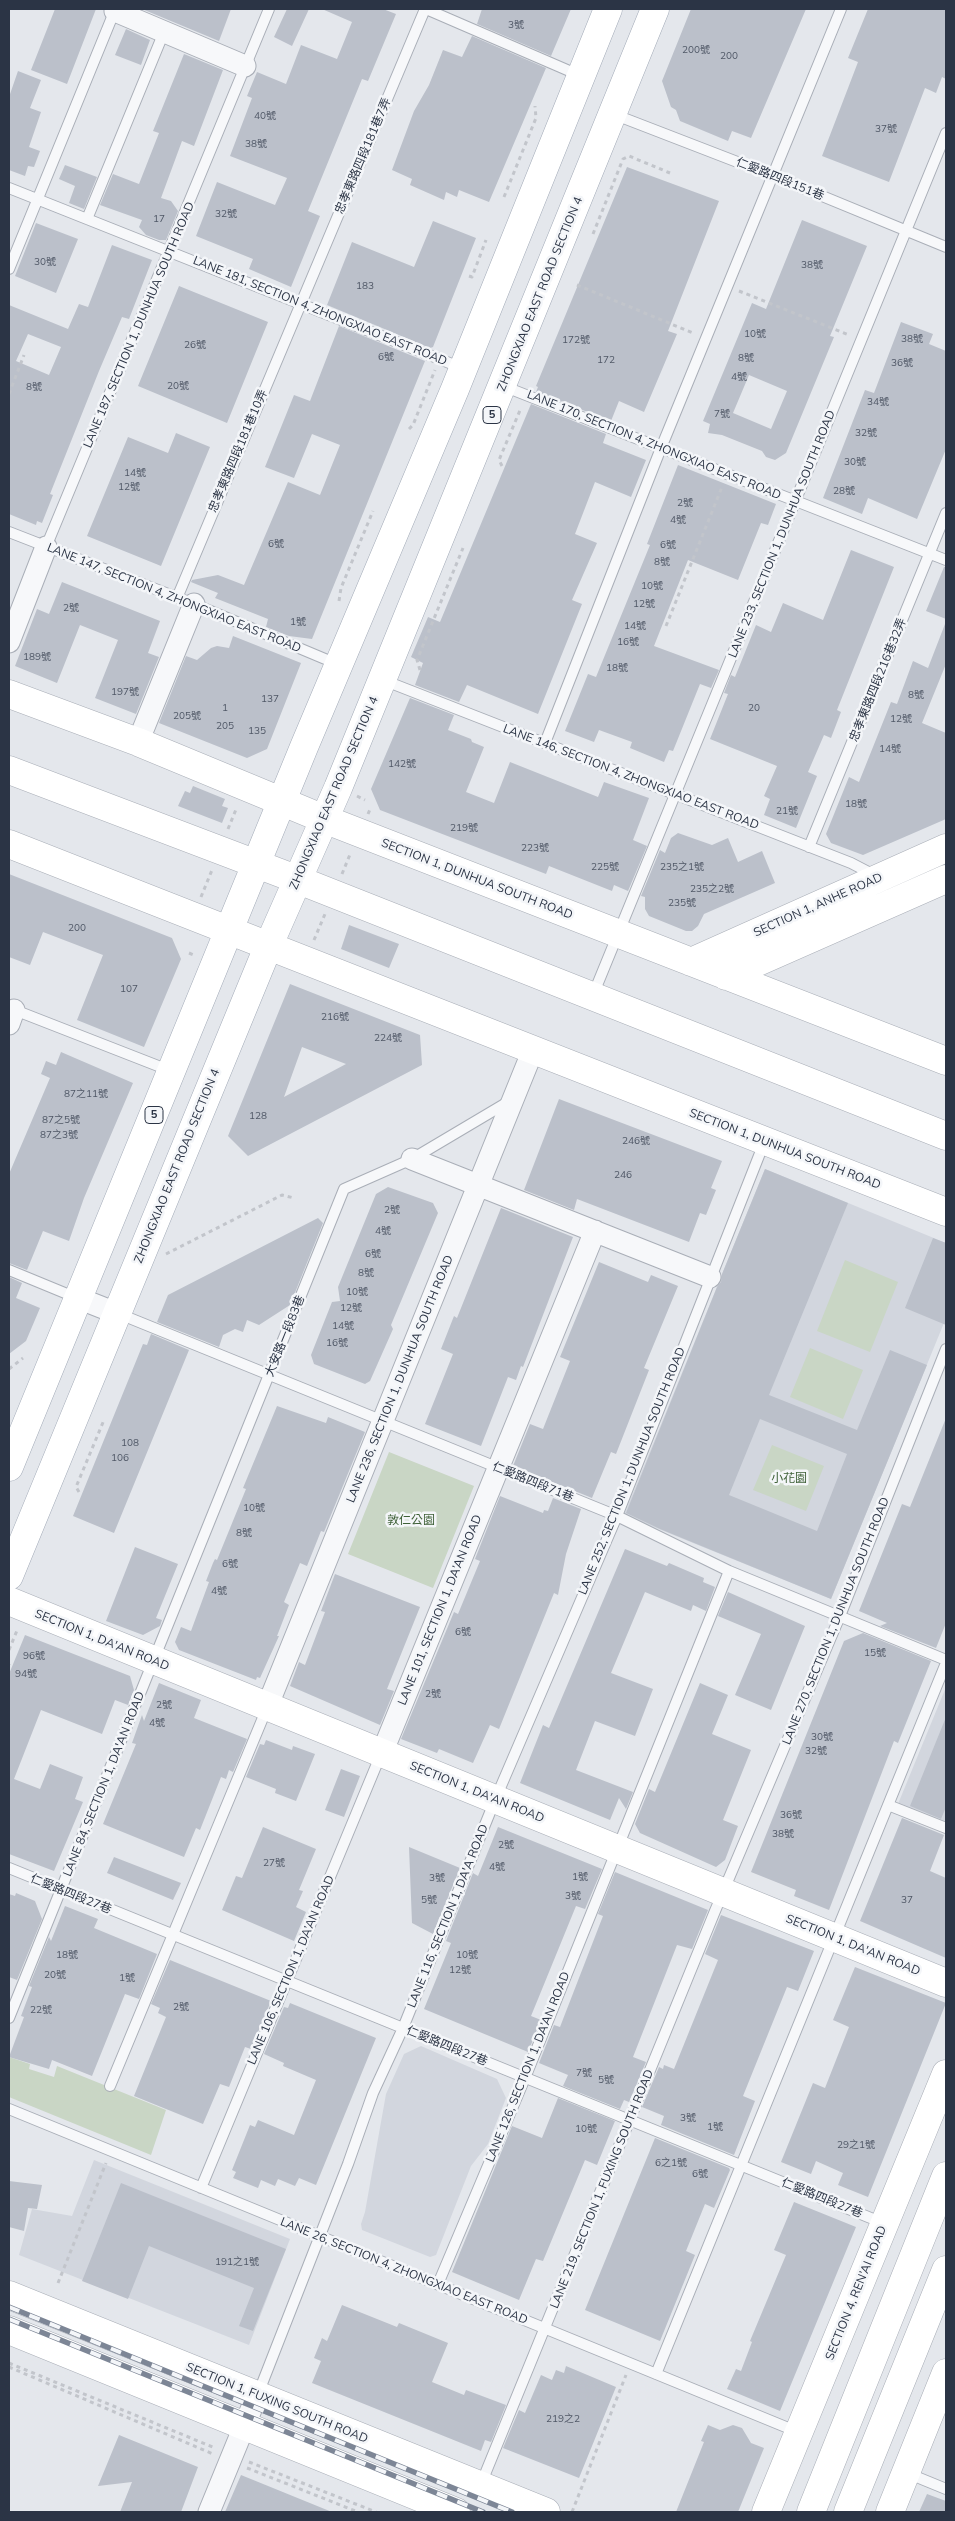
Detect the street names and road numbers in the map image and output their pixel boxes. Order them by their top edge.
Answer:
street label: 忠孝東路四段181巷7弄 [332,96,394,216]
street label: 仁愛路四段151巷 [734,155,826,203]
street label: ZHONGXIAO EAST ROAD SECTION 4 [494,195,586,393]
street label: LANE 187, SECTION 1, DUNHUA SOUTH ROAD [80,200,198,450]
street label: LANE 181, SECTION 4, ZHONGXIAO EAST ROAD [191,253,449,369]
street label: 忠孝東路四段181巷10弄 [206,387,270,515]
street label: LANE 170, SECTION 4, ZHONGXIAO EAST ROAD [525,387,783,503]
road number: 5 [483,406,501,424]
street label: LANE 233, SECTION 1, DUNHUA SOUTH ROAD [726,408,838,660]
street label: LANE 147, SECTION 4, ZHONGXIAO EAST ROAD [45,540,303,656]
street label: 忠孝東路四段216巷32弄 [847,616,909,744]
street label: ZHONGXIAO EAST ROAD SECTION 4 [287,694,381,892]
street label: LANE 146, SECTION 4, ZHONGXIAO EAST ROAD [501,721,761,833]
street label: SECTION 1, DUNHUA SOUTH ROAD [379,836,575,922]
street label: SECTION 1, ANHE ROAD [751,870,885,940]
street label: ZHONGXIAO EAST ROAD SECTION 4 [131,1067,223,1265]
road number: 5 [145,1106,163,1124]
street label: SECTION 1, DUNHUA SOUTH ROAD [687,1106,883,1192]
street label: LANE 236, SECTION 1, DUNHUA SOUTH ROAD [344,1253,456,1505]
street label: 大安路一段83巷 [262,1293,308,1379]
street label: LANE 252, SECTION 1, DUNHUA SOUTH ROAD [576,1345,688,1597]
street label: 仁愛路四段71巷 [490,1459,576,1505]
street label: LANE 270, SECTION 1, DUNHUA SOUTH ROAD [780,1495,892,1747]
street label: LANE 101, SECTION 1, DA’AN ROAD [395,1513,485,1707]
street label: SECTION 1, DA'AN ROAD [33,1606,171,1674]
street label: LANE 84, SECTION 1, DA'AN ROAD [60,1689,148,1879]
street label: SECTION 1, DA'AN ROAD [408,1758,546,1826]
street label: LANE 116, SECTION 1, DA'A ROAD [405,1822,491,2010]
street label: 仁愛路四段27巷 [28,1871,114,1917]
street label: LANE 106, SECTION 1, DA’AN ROAD [244,1873,338,2067]
street label: SECTION 1, DA'AN ROAD [784,1911,922,1979]
street label: LANE 126, SECTION 1, DA’AN ROAD [483,1970,573,2164]
street label: 仁愛路四段27巷 [404,2023,490,2069]
street label: LANE 219, SECTION 1, FUXING SOUTH ROAD [547,2067,657,2311]
street label: 仁愛路四段27巷 [779,2175,865,2221]
street label: LANE 26, SECTION 4, ZHONGXIAO EAST ROAD [278,2215,530,2327]
street label: SECTION 4, REN’AI ROAD [822,2224,890,2362]
street label: SECTION 1, FUXING SOUTH ROAD [184,2360,370,2446]

